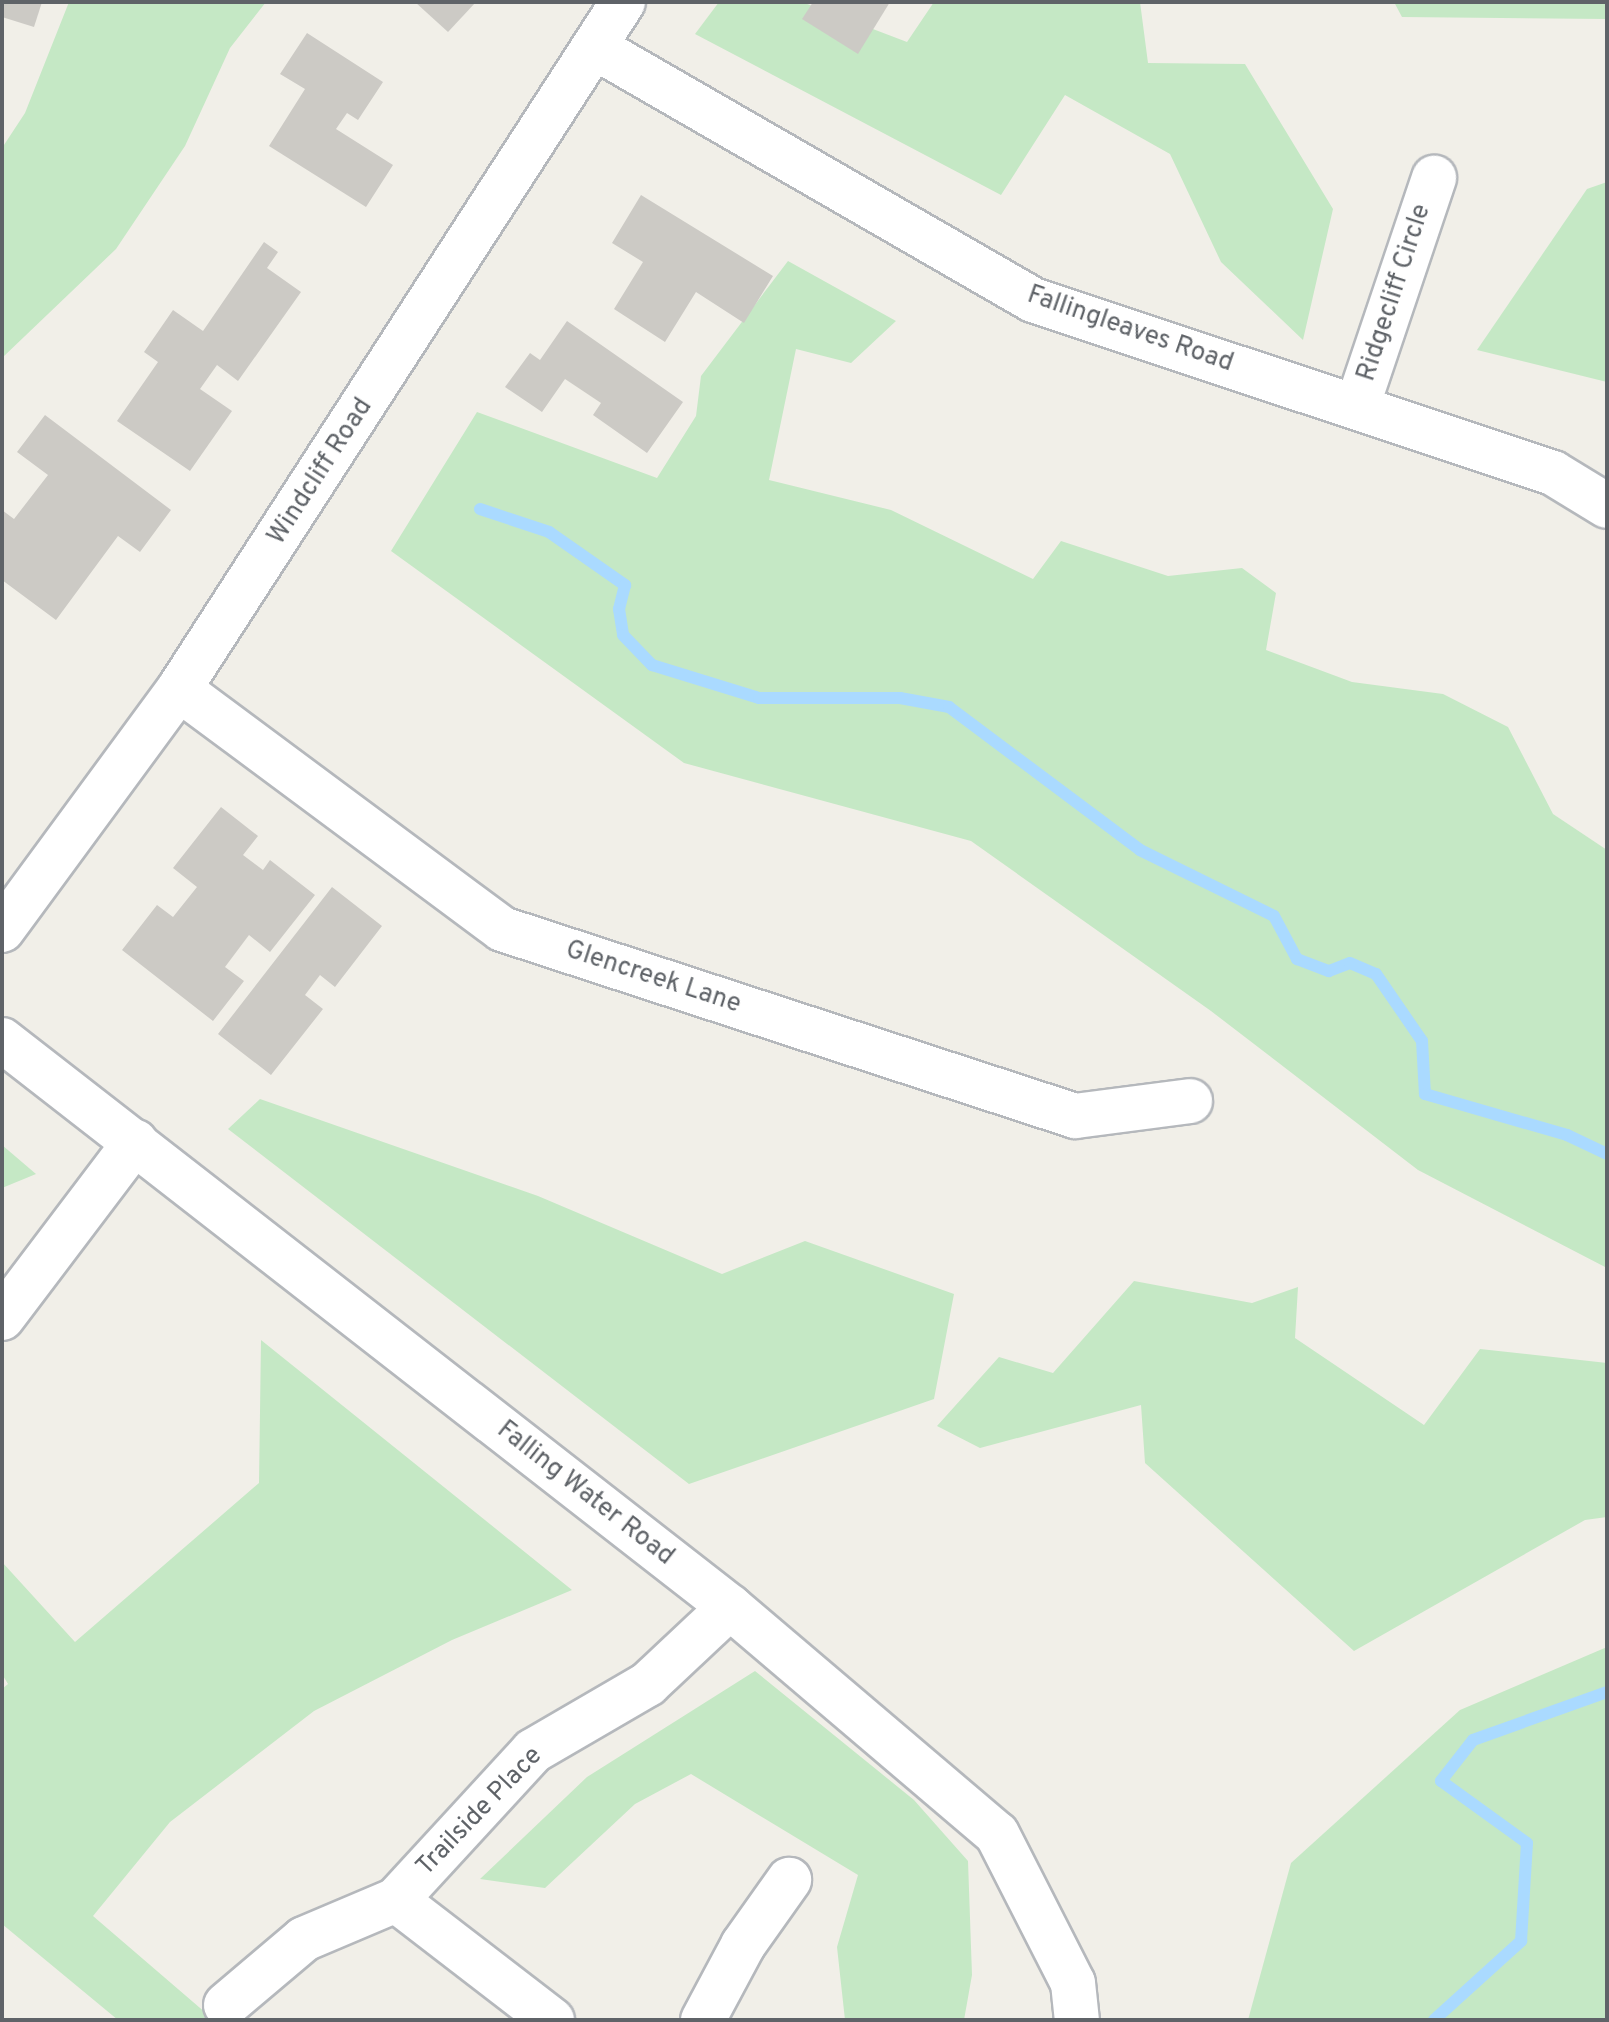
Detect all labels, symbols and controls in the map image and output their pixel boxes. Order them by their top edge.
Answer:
street label: Ridgecliff Circle [1352,201,1438,385]
street label: Fallingleaves Road [1023,280,1237,380]
street label: Windcliff Road [262,393,380,551]
street label: Glencreek Lane [561,935,745,1021]
street label: Falling Water Road [490,1415,680,1573]
street label: Trailside Place [411,1741,549,1883]

